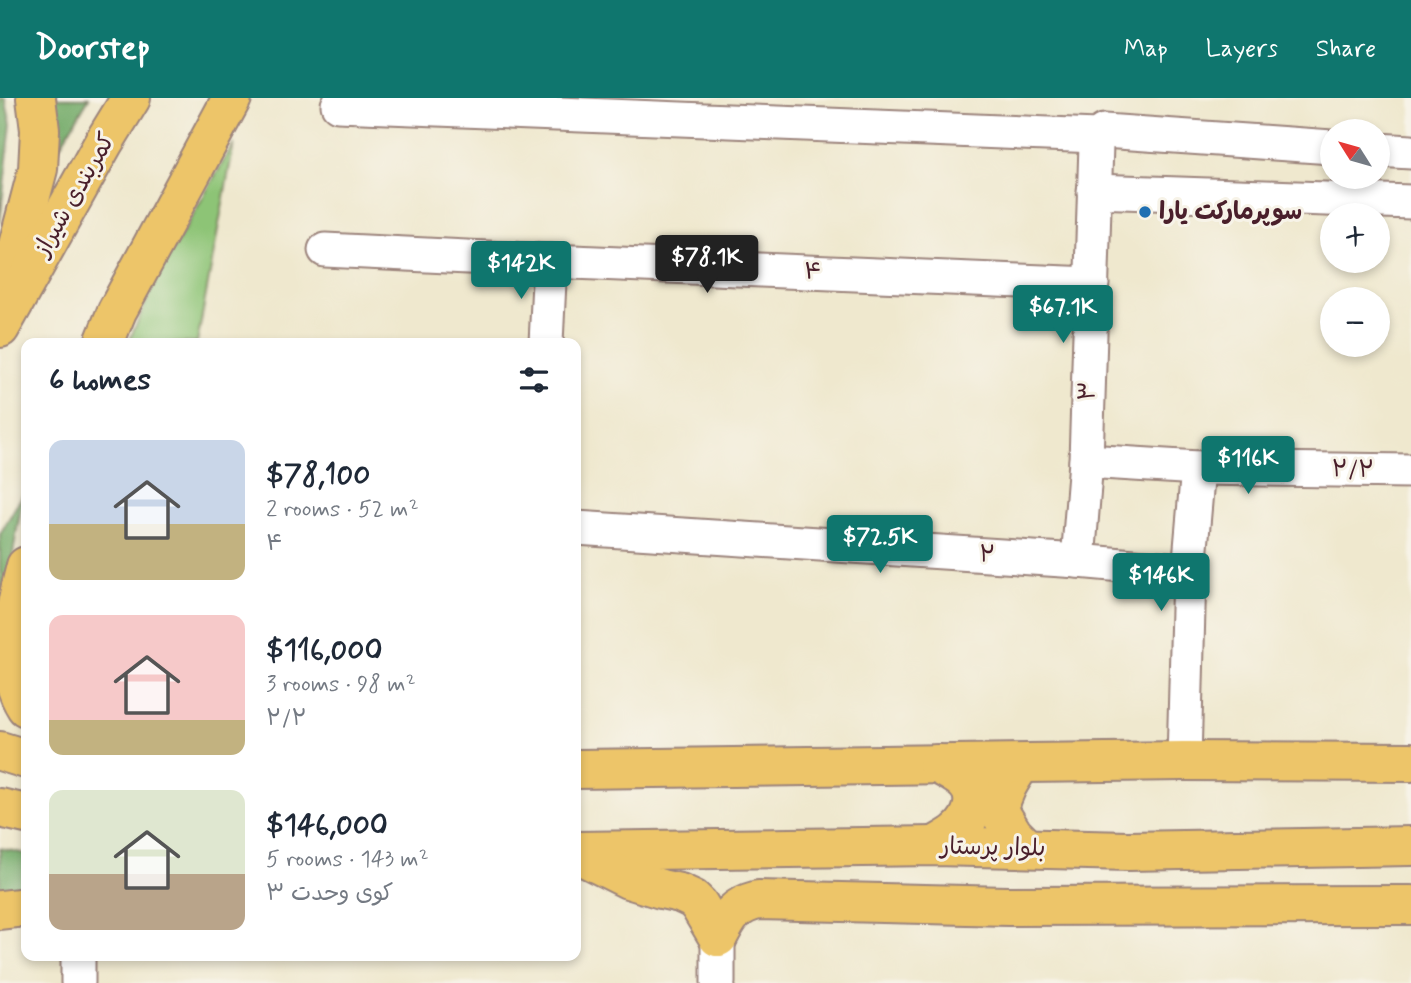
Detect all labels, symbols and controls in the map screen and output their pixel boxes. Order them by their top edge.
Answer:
text: Doorstep [35,27,150,71]
text: Map [1124,34,1168,65]
text: Layers [1206,34,1278,65]
text: Share [1316,34,1376,65]
north arrow [1320,119,1390,189]
map controls [1320,119,1390,357]
street label: کمربندی شیراز [26,128,123,264]
place label: سوپرمارکت یارا [1159,197,1302,228]
button: + [1320,203,1390,273]
marker: سوپرمارکت یارا [1137,204,1153,220]
pin: $78.1K [650,236,764,295]
pin: $142K [472,242,570,301]
text: $78.1K [671,243,743,273]
text: $142K [487,249,555,279]
street label: ۴ [803,256,823,288]
pin: $67.1K [1006,286,1120,345]
button: − [1320,287,1390,357]
text: $67.1K [1029,293,1097,323]
text: 6 homes [49,361,151,400]
icon: filters [515,361,553,399]
street label: ۳ [1072,381,1104,401]
pin: $116K [1199,436,1297,496]
text: $116K [1218,444,1278,474]
street label: ۲/۲ [1331,454,1375,486]
text: $78,100 [266,456,370,495]
icon: home [105,468,189,552]
text: 2 rooms · 52 m² [266,495,419,525]
pin: $72.5K [823,516,937,575]
text: $72.5K [843,523,917,553]
text: ۴ [266,529,283,559]
street label: ۲ [978,539,996,571]
pin: $146K [1112,554,1210,613]
text: $146K [1129,561,1193,591]
text: $116,000 [266,631,383,670]
icon: home [105,643,189,727]
text: 3 rooms · 98 m² [266,670,416,700]
text: ۲/۲ [266,704,307,734]
text: $146,000 [266,806,388,845]
icon: home [105,818,189,902]
street label: بلوار پرستار [938,832,1046,864]
text: 5 rooms · 143 m² [266,845,429,875]
text: کوی وحدت ۳ [266,879,393,909]

